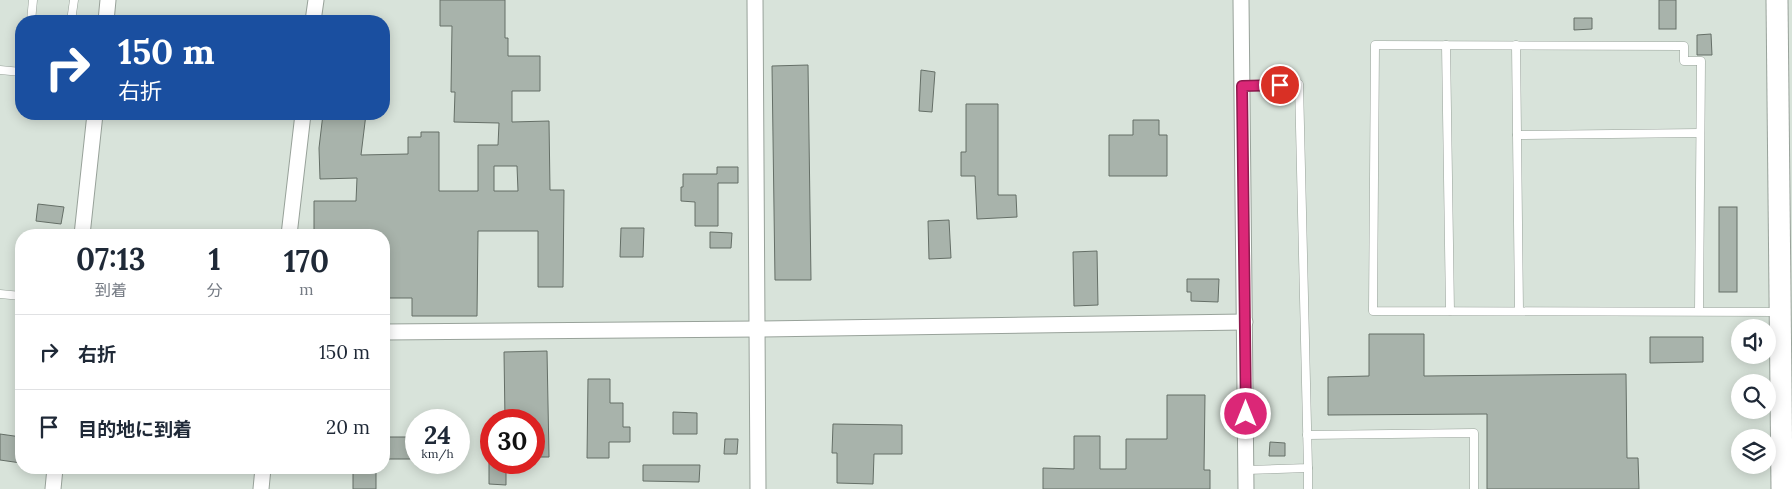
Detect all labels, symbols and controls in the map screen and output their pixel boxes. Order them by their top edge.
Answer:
text: 150 m [118,29,215,74]
icon: right [35,35,100,100]
pin [1259,64,1301,106]
icon: arrive [1266,71,1294,99]
text: 右折 [118,77,162,105]
text: 07:13 [76,240,146,278]
text: 1 [209,240,221,278]
text: 170 [284,242,329,280]
text: m [299,279,313,299]
text: 到着 [95,280,127,300]
text: 分 [207,280,223,300]
map controls [1731,319,1776,474]
button: sound [1731,319,1776,364]
icon: right [35,338,63,366]
text: 150 m [319,340,370,364]
text: 右折 [78,342,116,366]
button: search [1731,374,1776,419]
position arrow [1219,387,1271,439]
speed limit sign: 30 [480,409,545,474]
icon: arrive [35,413,63,441]
text: 20 m [326,415,370,439]
text: 目的地に到着 [78,417,192,441]
text: 24 [424,419,451,451]
button: layers [1731,429,1776,474]
text: km/h [421,446,454,461]

